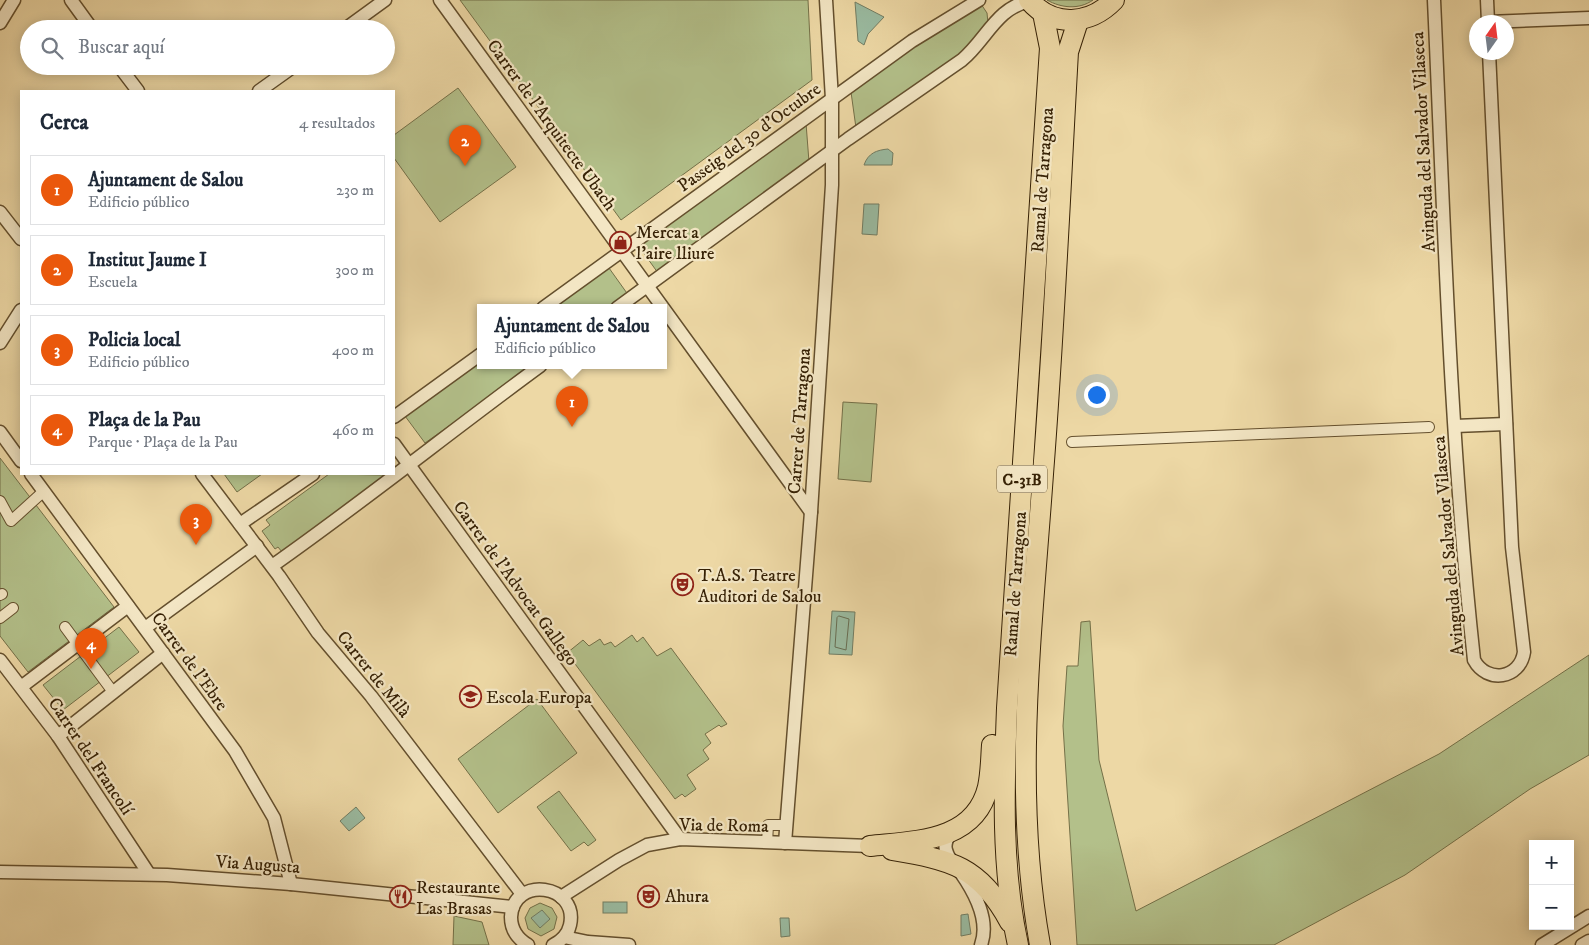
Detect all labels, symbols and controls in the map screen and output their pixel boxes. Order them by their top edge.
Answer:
north arrow [1469,15,1514,60]
search box [20,20,395,75]
street label: Avinguda del Salvador Vilaseca [1407,31,1441,253]
icon: search [38,34,66,62]
text: Buscar aquí [78,36,164,59]
street label: Carrer de l'Arquitecte Ubach [482,36,621,216]
street label: Passeig del 30 d'Octubre [674,78,826,197]
street label: Ramal de Tarragona [1027,106,1059,253]
text: Cerca [40,110,88,136]
text: 4 resultados [299,113,375,133]
pin: 2 [449,125,481,166]
text: Ajuntament de Salou [88,169,243,192]
text: 1 [54,180,60,200]
text: 230 m [336,180,374,200]
text: Edificio público [88,192,189,212]
place label: Mercat a l'aire lliure [636,222,714,265]
shop icon: Mercat a l'aire lliure [608,230,632,254]
text: Institut Jaume I [88,249,207,272]
text: 2 [53,260,61,280]
text: 300 m [335,260,374,280]
text: Escuela [88,272,138,292]
popup [477,304,667,369]
text: Ajuntament de Salou [494,315,650,338]
text: Policia local [88,329,181,352]
text: Edificio público [494,338,596,358]
text: 3 [54,340,60,360]
text: 400 m [332,340,374,360]
street label: Carrer de Tarragona [784,347,816,495]
text: Edificio público [88,352,189,372]
your location [1084,382,1110,408]
pin: 1 [556,386,588,427]
text: Plaça de la Pau [88,409,201,432]
text: 4 [52,420,62,440]
text: 460 m [332,420,374,440]
text: Parque · Plaça de la Pau [88,432,238,452]
street label: Avinguda del Salvador Vilaseca [1428,435,1470,657]
road number: C-31B [997,466,1047,492]
street label: Carrer de l'Advocat Gallego [448,497,583,671]
pin: 3 [180,504,212,545]
street label: Ramal de Tarragona [1000,510,1032,657]
place label: T.A.S. Teatre Auditori de Salou [698,565,822,608]
theatre icon: T.A.S. Teatre Auditori de Salou [670,573,694,597]
street label: Carrer de l'Ebre [146,608,232,715]
street label: Carrer de Milà [331,627,415,723]
pin: 4 [75,628,107,669]
school or university icon: Escola Europa [458,685,482,709]
place label: Escola Europa [486,687,592,709]
street label: Carrer del Francolí [43,694,138,821]
street label: Via de Roma [678,814,769,838]
map controls [1529,840,1574,930]
button: + [1529,840,1574,885]
street label: Via Augusta [214,851,301,879]
place label: Restaurante Las Brasas [416,877,500,920]
theatre icon: Ahura [637,884,661,908]
restaurant icon: Restaurante Las Brasas [388,885,412,909]
button: − [1529,885,1574,930]
place label: Ahura [665,886,709,908]

